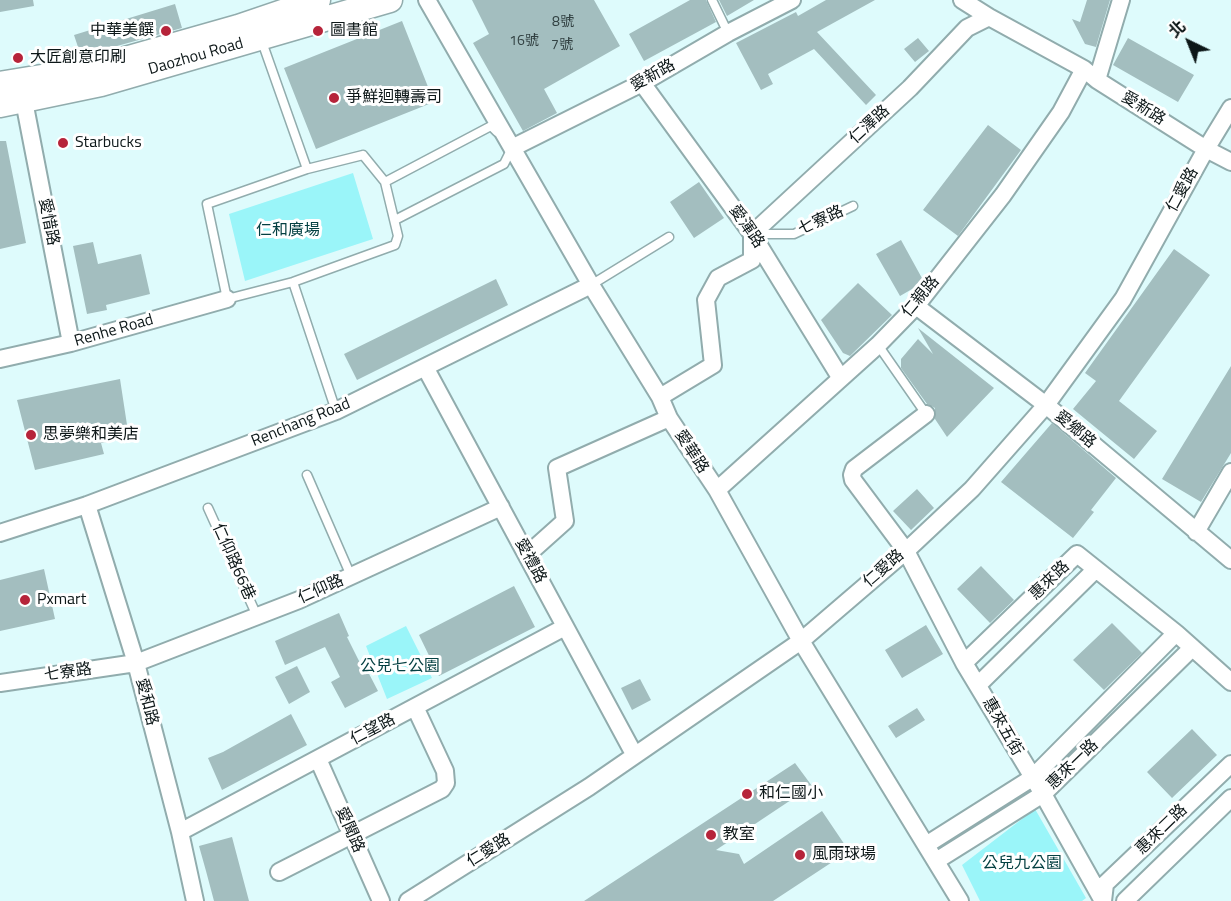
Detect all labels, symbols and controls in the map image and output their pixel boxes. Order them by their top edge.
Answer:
north arrow [1159,12,1219,72]
house number: 8號 [552,15,574,31]
text: 北 [1163,15,1191,43]
place label: 中華美饌 [90,21,154,41]
place label: 圖書館 [330,21,378,41]
marker: 中華美饌 [159,24,173,38]
marker: 圖書館 [311,24,325,38]
street label: Daozhou Road [146,34,246,80]
house number: 16號 [509,34,539,50]
house number: 7號 [551,38,573,54]
place label: 大匠創意印刷 [30,48,126,68]
marker: 大匠創意印刷 [11,51,25,65]
street label: 愛新路 [627,56,679,96]
place label: 爭鮮迴轉壽司 [346,88,442,108]
street label: 愛新路 [1118,88,1168,130]
marker: 爭鮮迴轉壽司 [327,91,341,105]
street label: 仁澤路 [846,102,894,148]
place label: Starbucks [75,133,142,153]
marker: Starbucks [56,136,70,150]
street label: 仁愛路 [1163,164,1203,216]
street label: 愛惜路 [34,197,62,247]
street label: 愛渾路 [724,202,768,252]
street label: 七寮路 [795,202,847,240]
park label: 仁和廣場 [256,221,320,241]
street label: 仁親路 [898,272,944,322]
street label: Renhe Road [72,311,156,351]
street label: Renchang Road [249,394,353,452]
street label: 愛鄉路 [1050,407,1100,453]
place label: 思夢樂和美店 [43,425,139,445]
street label: 愛華路 [670,427,712,477]
marker: 思夢樂和美店 [24,428,38,442]
street label: 仁仰路66巷 [208,521,258,603]
street label: 愛禮路 [510,535,550,587]
street label: 仁愛路 [860,546,908,592]
street label: 惠來路 [1026,557,1074,605]
street label: 仁仰路 [295,571,347,609]
place label: Pxmart [37,590,86,610]
marker: Pxmart [18,593,32,607]
park label: 公兒七公園 [360,657,440,677]
street label: 七寮路 [43,660,93,686]
street label: 愛和路 [131,676,161,728]
street label: 惠來五街 [978,694,1026,760]
street label: 仁望路 [347,710,399,750]
street label: 惠來一路 [1043,736,1103,794]
place label: 和仁國小 [759,784,823,804]
marker: 和仁國小 [740,787,754,801]
street label: 惠來二路 [1132,801,1192,859]
street label: 愛聞路 [330,804,368,856]
place label: 教室 [723,825,755,845]
marker: 教室 [704,828,718,842]
street label: 仁愛路 [464,830,514,872]
place label: 風雨球場 [812,845,876,865]
marker: 風雨球場 [793,848,807,862]
park label: 公兒九公園 [982,854,1062,874]

